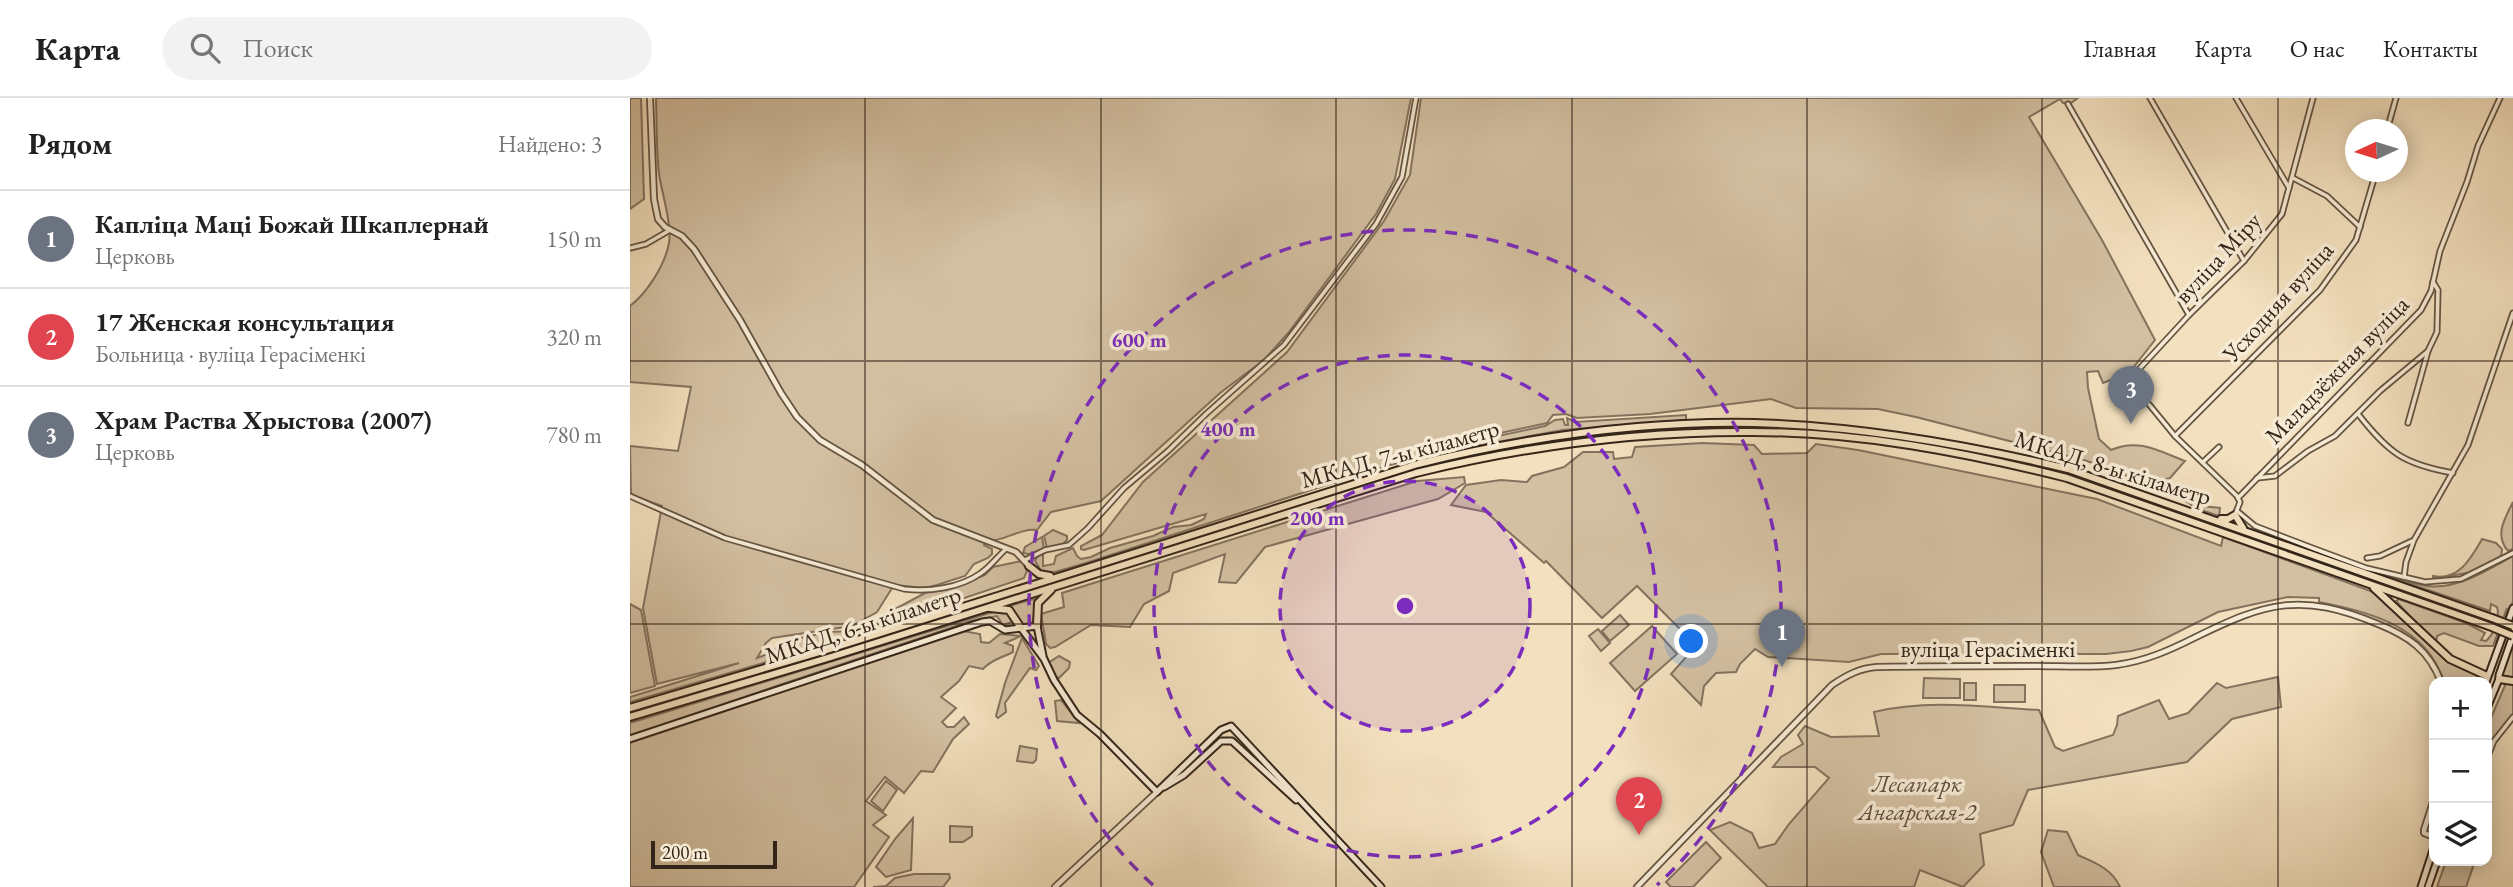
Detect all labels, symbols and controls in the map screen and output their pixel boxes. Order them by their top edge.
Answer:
search box [162,17,652,80]
text: Карта [35,27,120,70]
icon: search [186,29,224,67]
text: Поиск [242,31,313,65]
text: Главная [2083,33,2157,64]
text: Карта [2195,33,2252,64]
text: О нас [2290,33,2345,64]
text: Контакты [2383,33,2478,64]
north arrow [2345,119,2408,182]
text: Рядом [28,124,112,163]
text: Найдено: 3 [498,129,602,159]
street label: вуліца Міру [2168,205,2268,310]
text: Капліца Маці Божай Шкаплернай [95,207,489,241]
text: 1 [45,224,57,254]
text: 150 m [546,224,602,254]
street label: Усходняя вуліца [2215,235,2340,369]
text: Церковь [95,241,175,271]
street label: Маладзёжная вуліца [2258,289,2416,450]
text: 17 Женская консультация [95,305,394,339]
text: 2 [45,322,57,352]
text: 320 m [546,322,602,352]
text: 600 m [1111,326,1167,353]
text: Больница · вуліца Герасіменкі [95,339,366,369]
pin: 3 [2108,366,2154,424]
text: Храм Раства Хрыстова (2007) [95,403,432,437]
street label: МКАД, 7-ы кіламетр [1297,412,1502,495]
text: 400 m [1200,415,1256,442]
text: 3 [45,420,57,450]
text: 780 m [546,420,602,450]
street label: МКАД, 8-ы кіламетр [2011,423,2215,512]
text: Церковь [95,437,175,467]
text: 200 m [1289,504,1345,531]
street label: МКАД, 6-ы кіламетр [761,578,965,671]
centre of rings [1393,594,1417,618]
pin: 1 [1759,609,1805,667]
your location [1674,624,1708,658]
street label: вуліца Герасіменкі [1901,633,2076,664]
map controls [2429,677,2492,866]
button: + [2429,677,2492,740]
button: − [2429,740,2492,803]
park label: Лесапарк Ангарская-2 [1856,768,1978,827]
pin: 2 [1616,777,1662,835]
button: layers [2429,803,2492,866]
scale bar [651,838,777,870]
text: 200 m [662,840,708,865]

